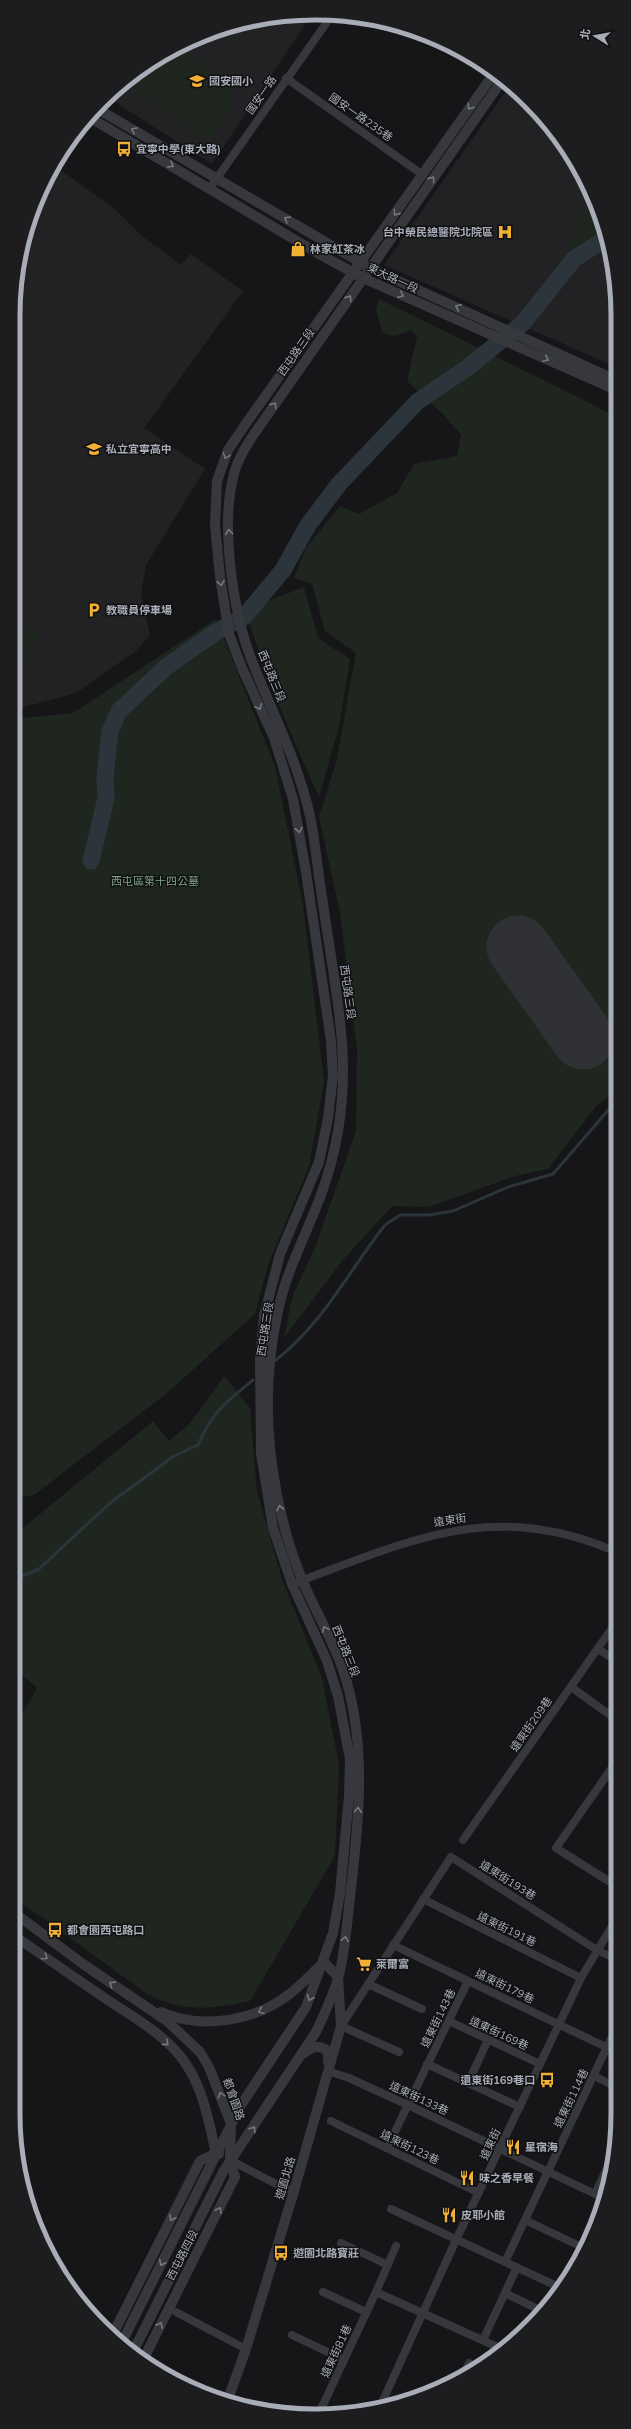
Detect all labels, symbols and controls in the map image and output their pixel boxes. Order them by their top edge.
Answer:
north arrow [575,16,615,56]
text: 北 [577,27,593,41]
school or university icon: 國安國小 [188,72,206,90]
street label: 國安一路 [243,73,279,117]
place label: 國安國小 [209,74,253,88]
street label: 國安一路235巷 [326,90,396,144]
one-way arrow [467,103,475,110]
one-way arrow [131,128,138,135]
bus stop icon: 宜寧中學(東大路) [115,140,133,158]
place label: 宜寧中學(東大路) [136,142,221,156]
one-way arrow [167,161,174,168]
one-way arrow [427,176,435,183]
one-way arrow [393,209,401,216]
one-way arrow [284,216,291,223]
hospital icon: 台中榮民總醫院北院區 [496,223,514,241]
place label: 台中榮民總醫院北院區 [383,225,493,239]
shop icon: 林家紅茶冰 [289,240,307,258]
place label: 林家紅茶冰 [310,242,365,256]
street label: 東大路一段 [365,260,421,296]
one-way arrow [396,290,404,298]
one-way arrow [344,296,351,303]
one-way arrow [454,304,462,312]
street label: 西屯路三段 [274,325,318,379]
one-way arrow [542,354,550,362]
one-way arrow [269,402,276,409]
school or university icon: 私立宜寧高中 [85,440,103,458]
place label: 私立宜寧高中 [105,442,172,456]
one-way arrow [223,452,231,459]
one-way arrow [224,529,233,535]
one-way arrow [216,580,225,586]
parking icon: 教職員停車場 [85,601,103,619]
place label: 教職員停車場 [106,603,172,617]
street label: 西屯路三段 [255,648,289,704]
one-way arrow [255,703,263,710]
one-way arrow [294,827,302,833]
park label: 西屯區第十四公墓 [111,874,199,888]
street label: 西屯路三段 [337,964,359,1020]
street label: 西屯路三段 [254,1301,276,1357]
one-way arrow [276,1504,284,1511]
street label: 遠東街 [433,1511,467,1529]
street label: 西屯路三段 [329,1623,363,1679]
one-way arrow [321,1626,329,1633]
street label: 遠東街209巷 [507,1694,555,1754]
one-way arrow [353,1807,362,1813]
street label: 遠東街193巷 [477,1857,539,1903]
street label: 遠東街191巷 [475,1909,539,1949]
bus stop icon: 都會園西屯路口 [46,1921,64,1939]
place label: 都會園西屯路口 [67,1923,144,1937]
one-way arrow [340,1936,349,1942]
one-way arrow [41,1952,48,1960]
supermarket icon: 萊爾富 [355,1955,373,1973]
place label: 萊爾富 [376,1957,409,1971]
street label: 遠東街179巷 [473,1966,537,2006]
one-way arrow [109,1981,116,1989]
street label: 遠東街143巷 [418,1986,458,2050]
one-way arrow [306,1994,314,2001]
one-way arrow [257,2006,265,2014]
street label: 遠東街169巷 [467,2013,531,2053]
one-way arrow [162,2038,169,2045]
street label: 遠東街114巷 [551,2066,591,2130]
bus stop icon: 遠東街169巷口 [538,2071,556,2089]
place label: 遠東街169巷口 [460,2073,535,2087]
street label: 都會園路 [220,2076,248,2122]
street label: 遠東街133巷 [387,2078,451,2118]
one-way arrow [217,2092,225,2099]
one-way arrow [248,2126,256,2133]
street label: 遠東街 [477,2126,503,2162]
street label: 遠東街123巷 [378,2127,442,2167]
restaurant icon: 星宿海 [504,2138,522,2156]
place label: 星宿海 [525,2140,558,2154]
street label: 遊園北路 [272,2155,298,2201]
restaurant icon: 味之香早餐 [458,2169,476,2187]
place label: 味之香早餐 [479,2171,534,2185]
one-way arrow [214,2206,221,2214]
restaurant icon: 皮耶小館 [440,2206,458,2224]
place label: 皮耶小館 [461,2208,505,2222]
one-way arrow [169,2213,177,2221]
street label: 西屯路四段 [163,2227,201,2283]
bus stop icon: 遊園北路寶莊 [272,2244,290,2262]
place label: 遊園北路寶莊 [293,2246,359,2260]
one-way arrow [159,2259,167,2267]
one-way arrow [155,2322,163,2330]
street label: 遠東街81巷 [318,2322,354,2380]

